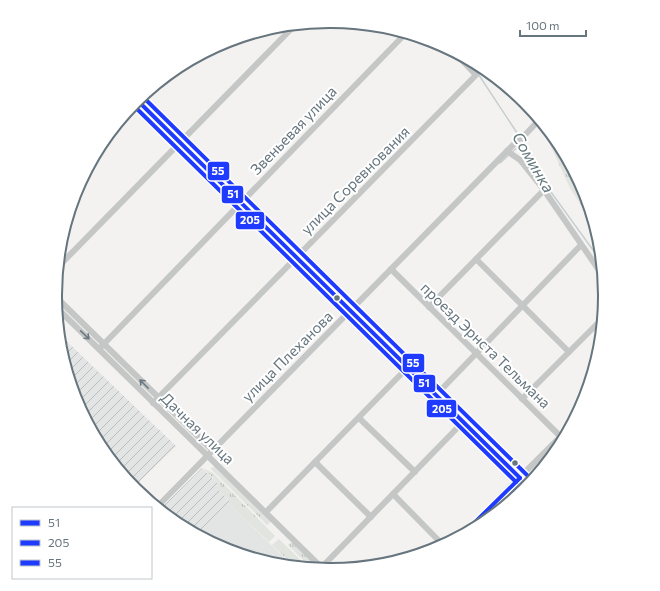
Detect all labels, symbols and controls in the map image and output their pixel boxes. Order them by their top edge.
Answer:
scale bar [520,12,586,38]
text: 100 m [526,18,560,32]
street label: Звеньевая улица [246,82,340,178]
street label: улица Соревнования [297,122,413,238]
water label: Соминка [509,128,559,196]
line badge: 55 [207,161,230,181]
text: 55 [212,164,224,177]
line badge: 51 [221,185,244,204]
text: 51 [227,187,239,200]
line badge: 205 [235,211,265,230]
text: 205 [240,213,260,226]
street label: проезд Эрнста Тельмана [417,278,555,412]
unlabelled marker [332,293,342,303]
street label: улица Плеханова [238,307,336,405]
one-way arrow [80,330,90,340]
line badge: 55 [402,353,425,373]
text: 55 [407,356,419,369]
line badge: 51 [413,374,436,393]
text: 51 [418,376,430,389]
one-way arrow [139,379,149,389]
street label: Дачная улица [157,388,239,468]
line badge: 205 [426,399,457,418]
text: 205 [432,402,452,415]
unlabelled marker [510,458,520,468]
legend [12,507,152,579]
text: 51 [48,515,60,529]
text: 205 [48,535,69,549]
text: 55 [48,555,62,569]

